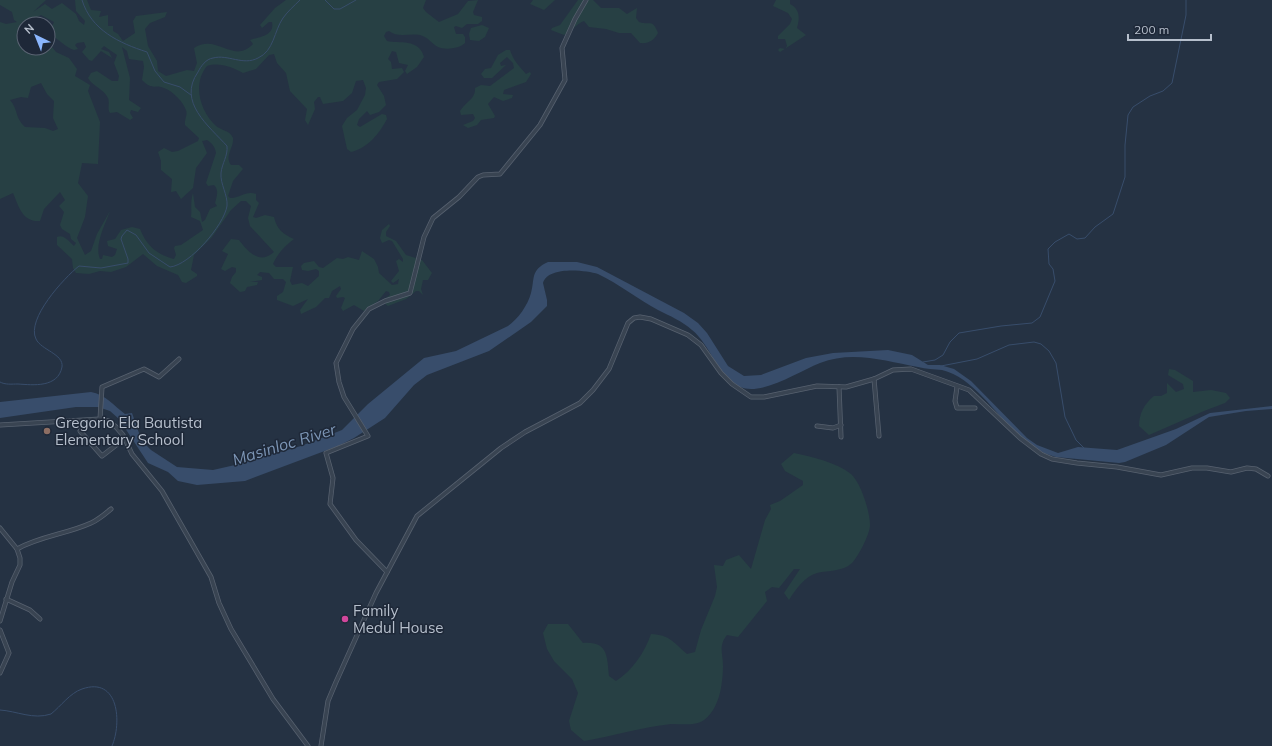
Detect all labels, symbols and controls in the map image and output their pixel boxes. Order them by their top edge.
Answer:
north arrow [16,16,56,56]
scale bar [1128,16,1211,42]
text: N [21,21,37,37]
text: 200 m [1134,22,1169,37]
place label: Gregorio Ela Bautista Elementary School [55,413,202,449]
water label: Masinloc River [230,418,339,469]
marker: Gregorio Ela Bautista Elementary School [42,426,52,436]
place label: Family Medul House [353,601,443,637]
marker: Family Medul House [340,614,350,624]

